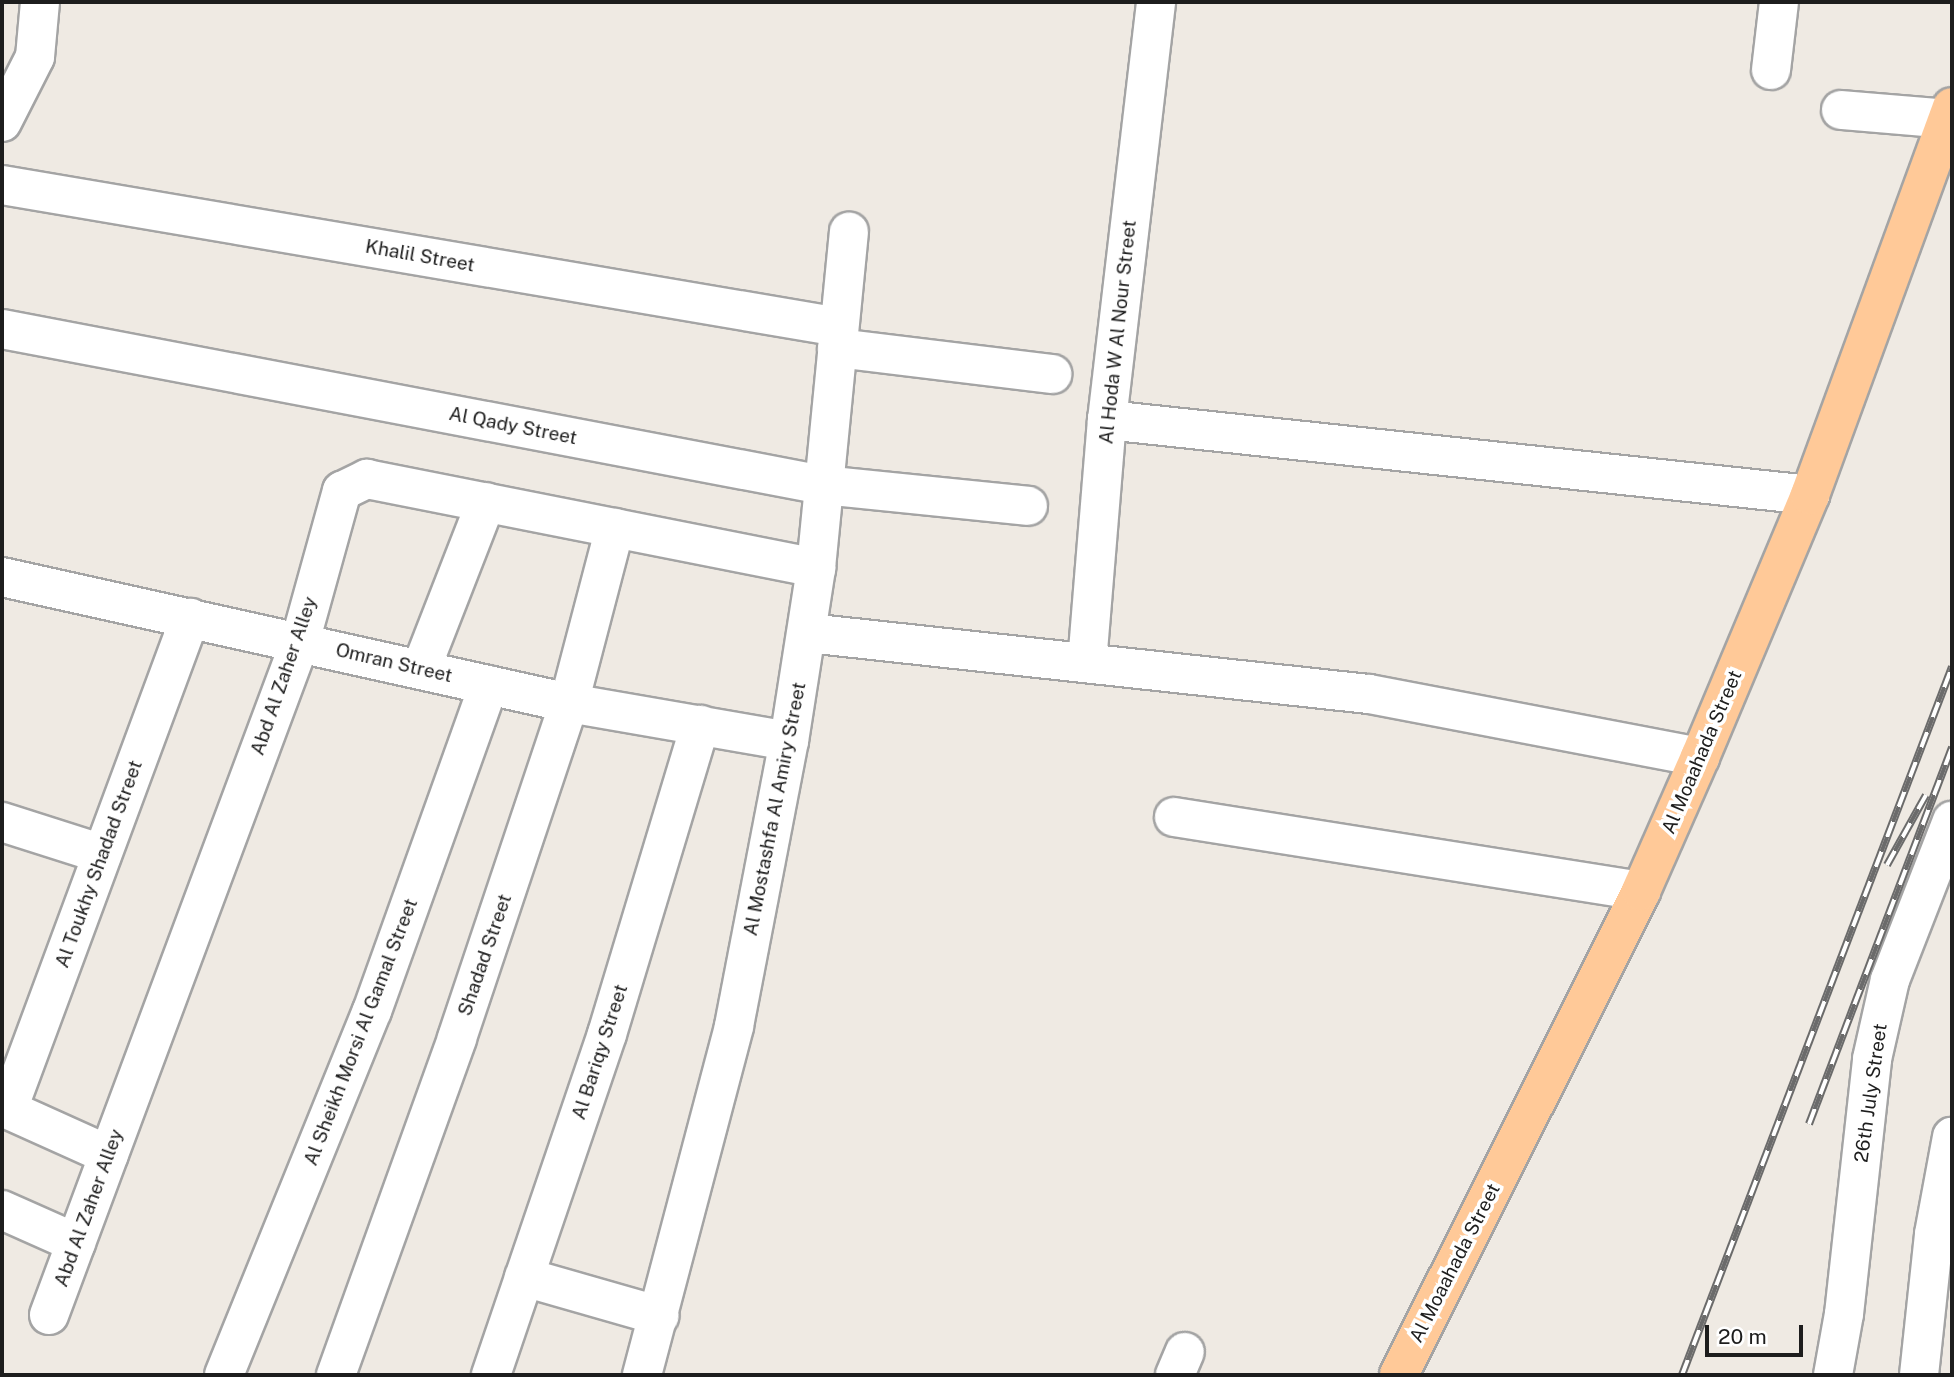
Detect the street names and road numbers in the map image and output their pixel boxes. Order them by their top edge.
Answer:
street label: Al Hoda W Al Nour Street [1095,219,1141,445]
street label: Khalil Street [363,235,477,277]
street label: Al Qady Street [447,402,579,450]
street label: Abd Al Zaher Alley [246,594,322,758]
street label: Omran Street [333,639,455,687]
street label: Al Moaahada Street [1657,667,1747,837]
street label: Al Mostashfa Al Amiry Street [739,680,811,938]
street label: Al Toukhy Shadad Street [51,757,147,971]
street label: Shadad Street [453,891,517,1019]
street label: Al Sheikh Morsi Al Gamal Street [299,895,423,1169]
street label: Al Bariqy Street [567,982,633,1122]
street label: 26th July Street [1850,1022,1892,1164]
street label: Abd Al Zaher Alley [50,1126,128,1290]
street label: Al Moaahada Street [1405,1180,1505,1346]

